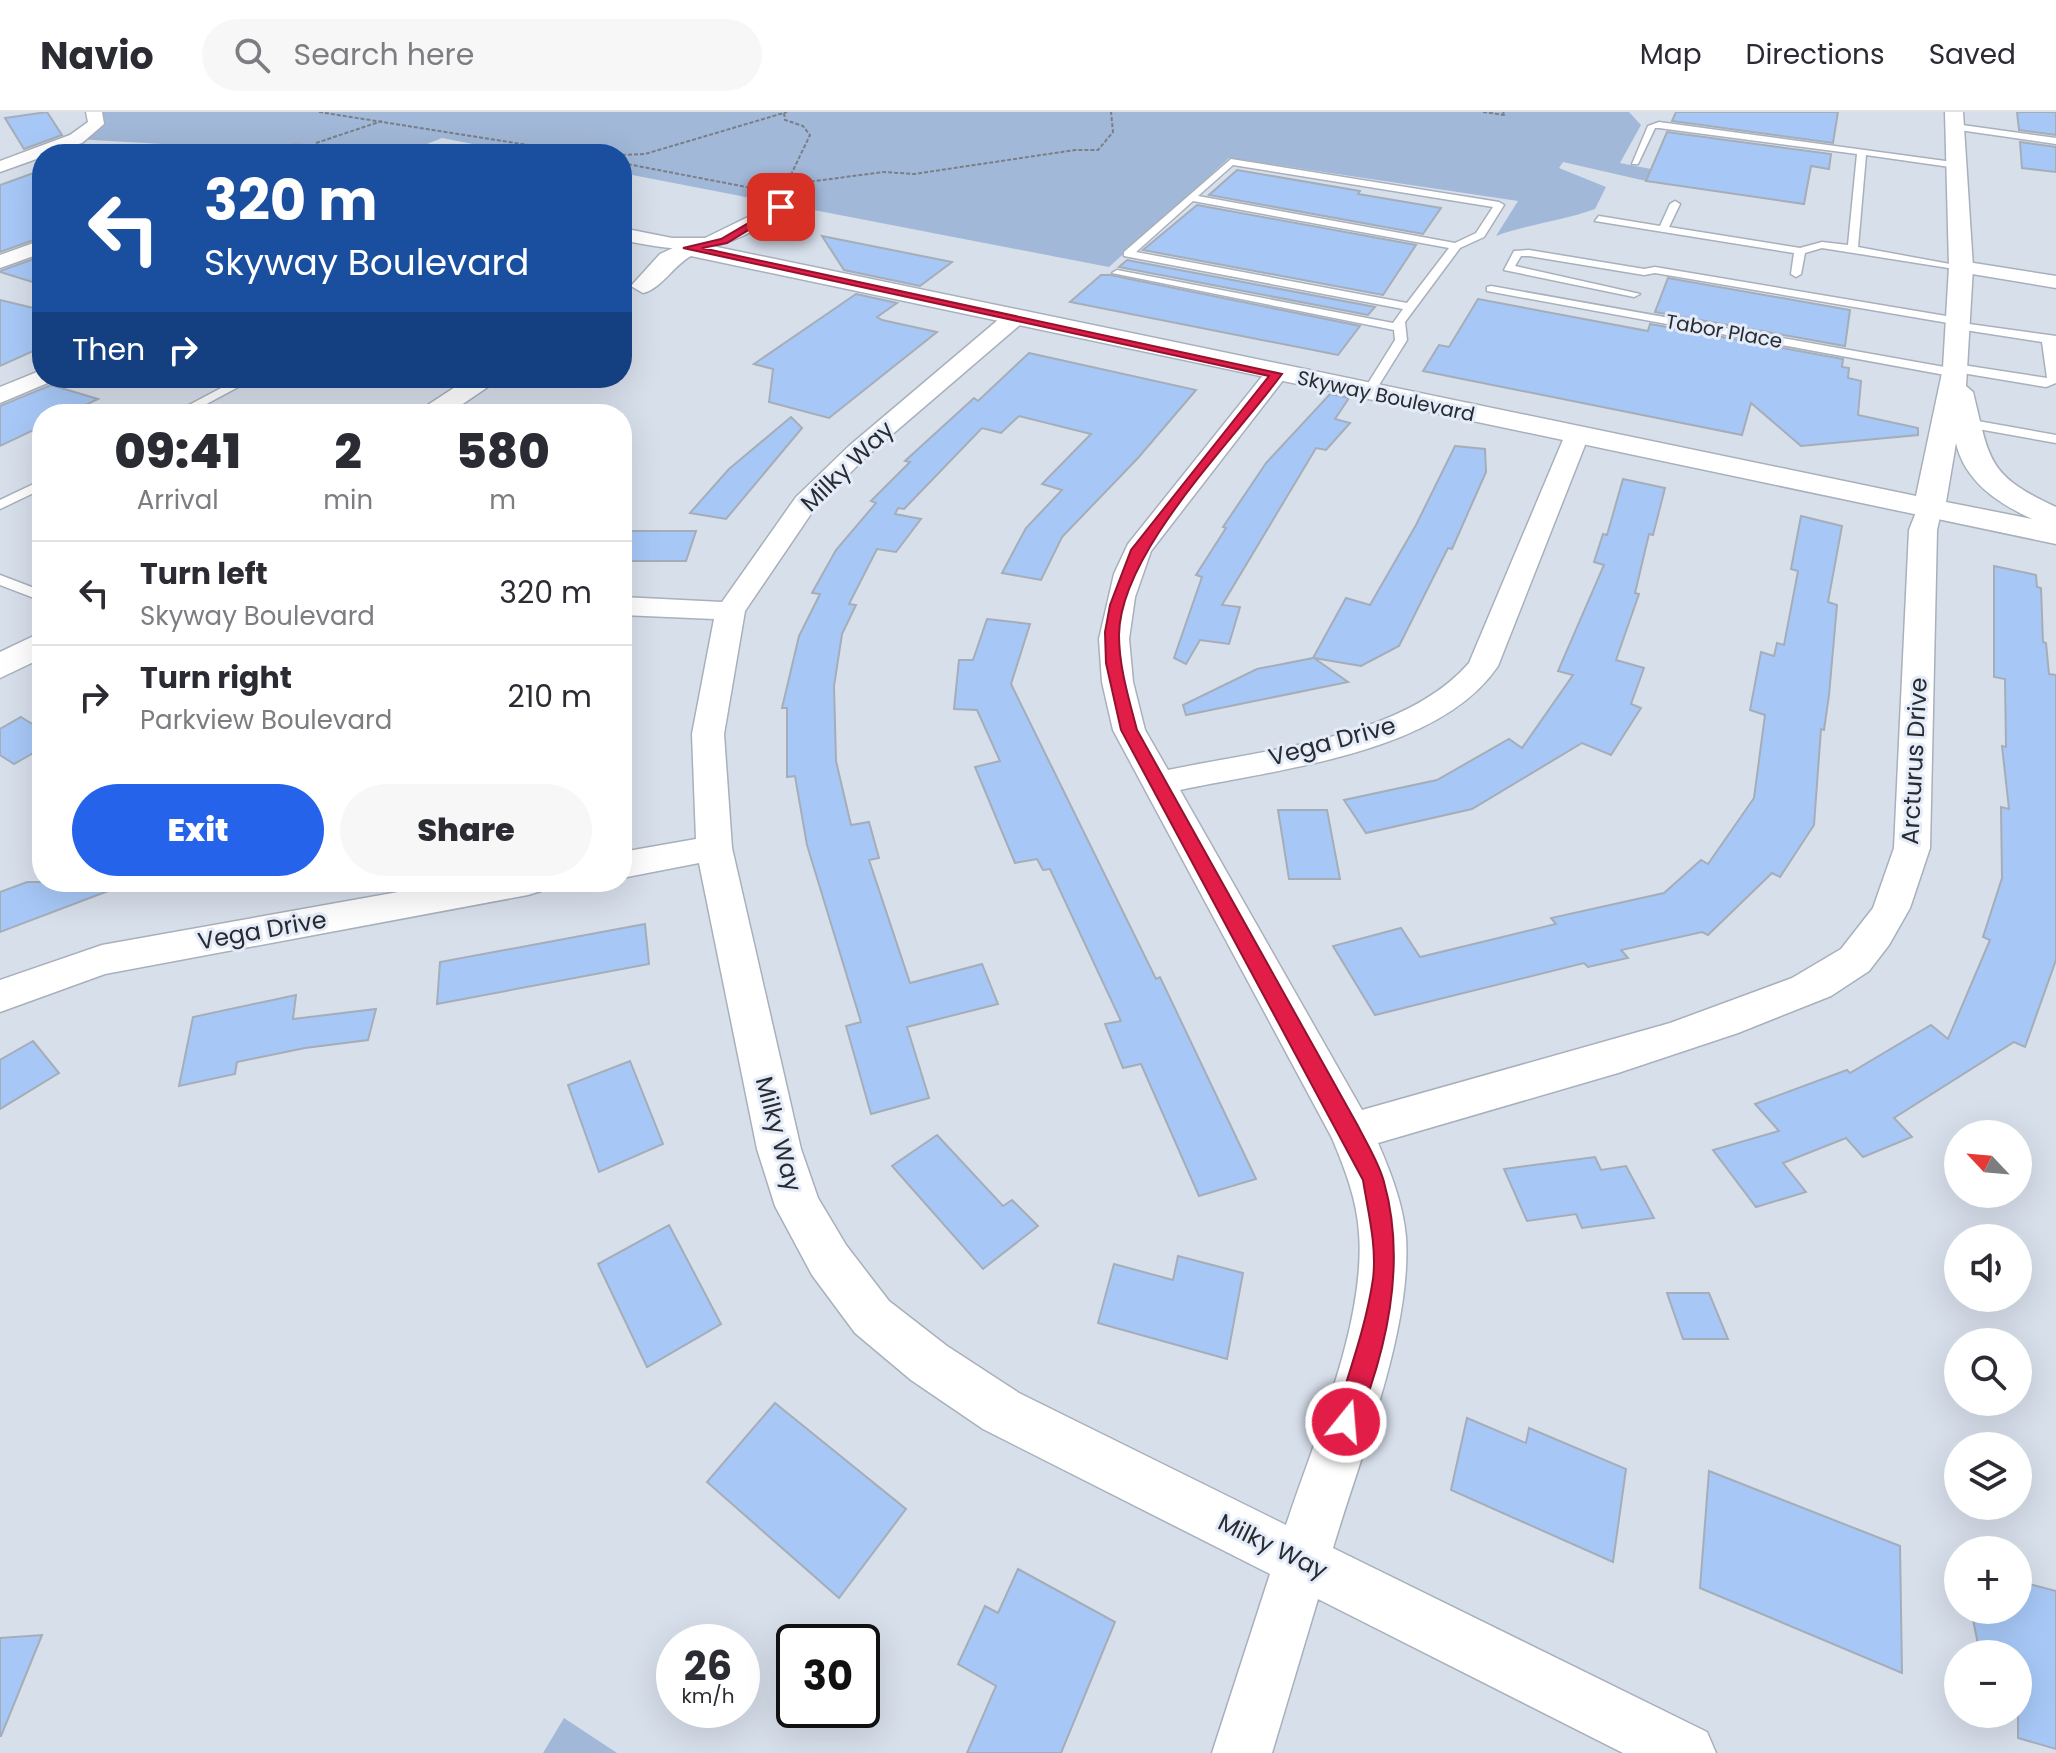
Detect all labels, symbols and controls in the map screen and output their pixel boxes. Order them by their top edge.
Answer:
search box [202,19,762,91]
text: Navio [40,29,154,82]
icon: search [230,33,274,77]
text: Search here [294,33,474,76]
text: Map [1640,35,1702,74]
text: Directions [1746,35,1885,74]
text: Saved [1929,35,2016,74]
text: 320 m [204,161,378,240]
pin [747,173,815,241]
icon: left [72,176,176,280]
icon: arrive [759,185,803,229]
text: Skyway Boulevard [204,237,529,288]
street label: Tabor Place [1663,307,1785,355]
text: Then [72,328,145,371]
icon: right [161,328,205,372]
street label: Skyway Boulevard [1295,364,1477,428]
street label: Milky Way [793,413,901,519]
text: 09:41 [114,418,241,485]
text: 2 [335,418,362,485]
text: 580 [455,418,550,485]
text: Arrival [137,482,219,518]
text: min [323,482,373,518]
text: m [489,482,516,518]
text: Turn left [140,552,268,595]
icon: left [72,571,116,615]
text: 320 m [499,571,592,614]
text: Skyway Boulevard [140,598,375,634]
text: Turn right [140,656,292,699]
icon: right [72,675,116,719]
text: 210 m [507,675,592,718]
street label: Arcturus Drive [1893,677,1935,845]
text: Parkview Boulevard [140,702,392,738]
street label: Vega Drive [1265,708,1399,774]
button: Exit [72,784,324,876]
button: Share [340,784,592,876]
street label: Vega Drive [195,902,329,958]
street label: Milky Way [748,1073,810,1196]
north arrow [1944,1120,2032,1208]
map controls [1944,1120,2032,1728]
button: sound [1944,1224,2032,1312]
button: search [1944,1328,2032,1416]
position arrow [1304,1380,1388,1464]
button: layers [1944,1432,2032,1520]
street label: Milky Way [1213,1505,1334,1587]
button: + [1944,1536,2032,1624]
speed limit sign: 30 [776,1624,880,1728]
text: 26 [684,1638,732,1694]
button: − [1944,1640,2032,1728]
text: km/h [681,1682,735,1710]

